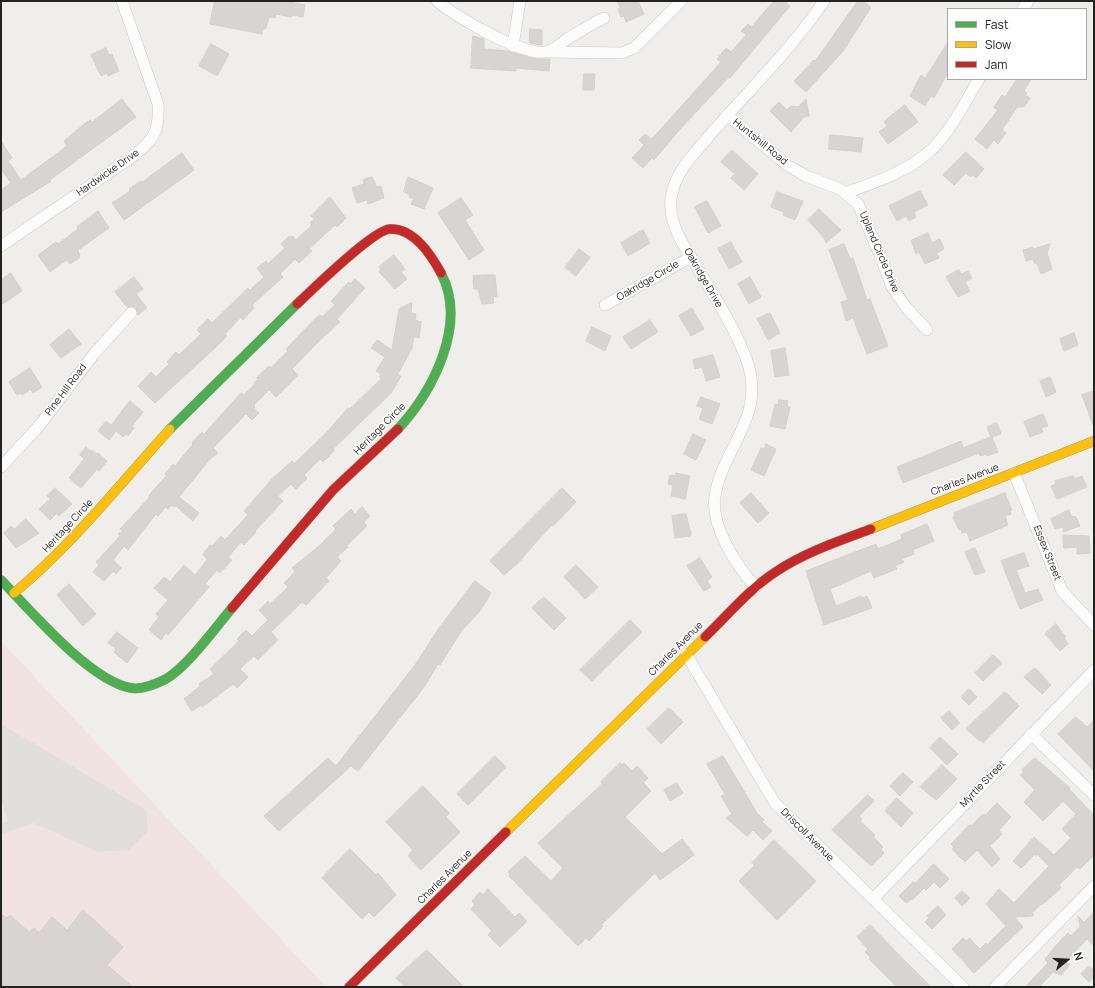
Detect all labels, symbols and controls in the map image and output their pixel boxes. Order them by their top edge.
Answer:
legend [947,8,1087,80]
text: Fast [985,16,1009,33]
text: Slow [985,36,1011,53]
text: Jam [985,56,1007,73]
street label: Huntshill Road [730,116,790,168]
street label: Hardwicke Drive [74,147,142,199]
street label: Upland Circle Drive [857,210,901,294]
street label: Oakridge Drive [681,246,725,310]
street label: Oakridge Circle [615,258,681,304]
street label: Pine Hill Road [43,362,89,418]
street label: Heritage Circle [352,401,408,457]
street label: Charles Avenue [929,462,1001,498]
street label: Heritage Circle [40,497,96,555]
street label: Essex Street [1030,524,1064,582]
street label: Charles Avenue [646,619,706,679]
street label: Myrtle Street [958,758,1008,810]
street label: Driscoll Avenue [778,806,836,864]
street label: Charles Avenue [415,847,475,907]
north arrow [1047,940,1087,980]
text: N [1071,950,1087,962]

